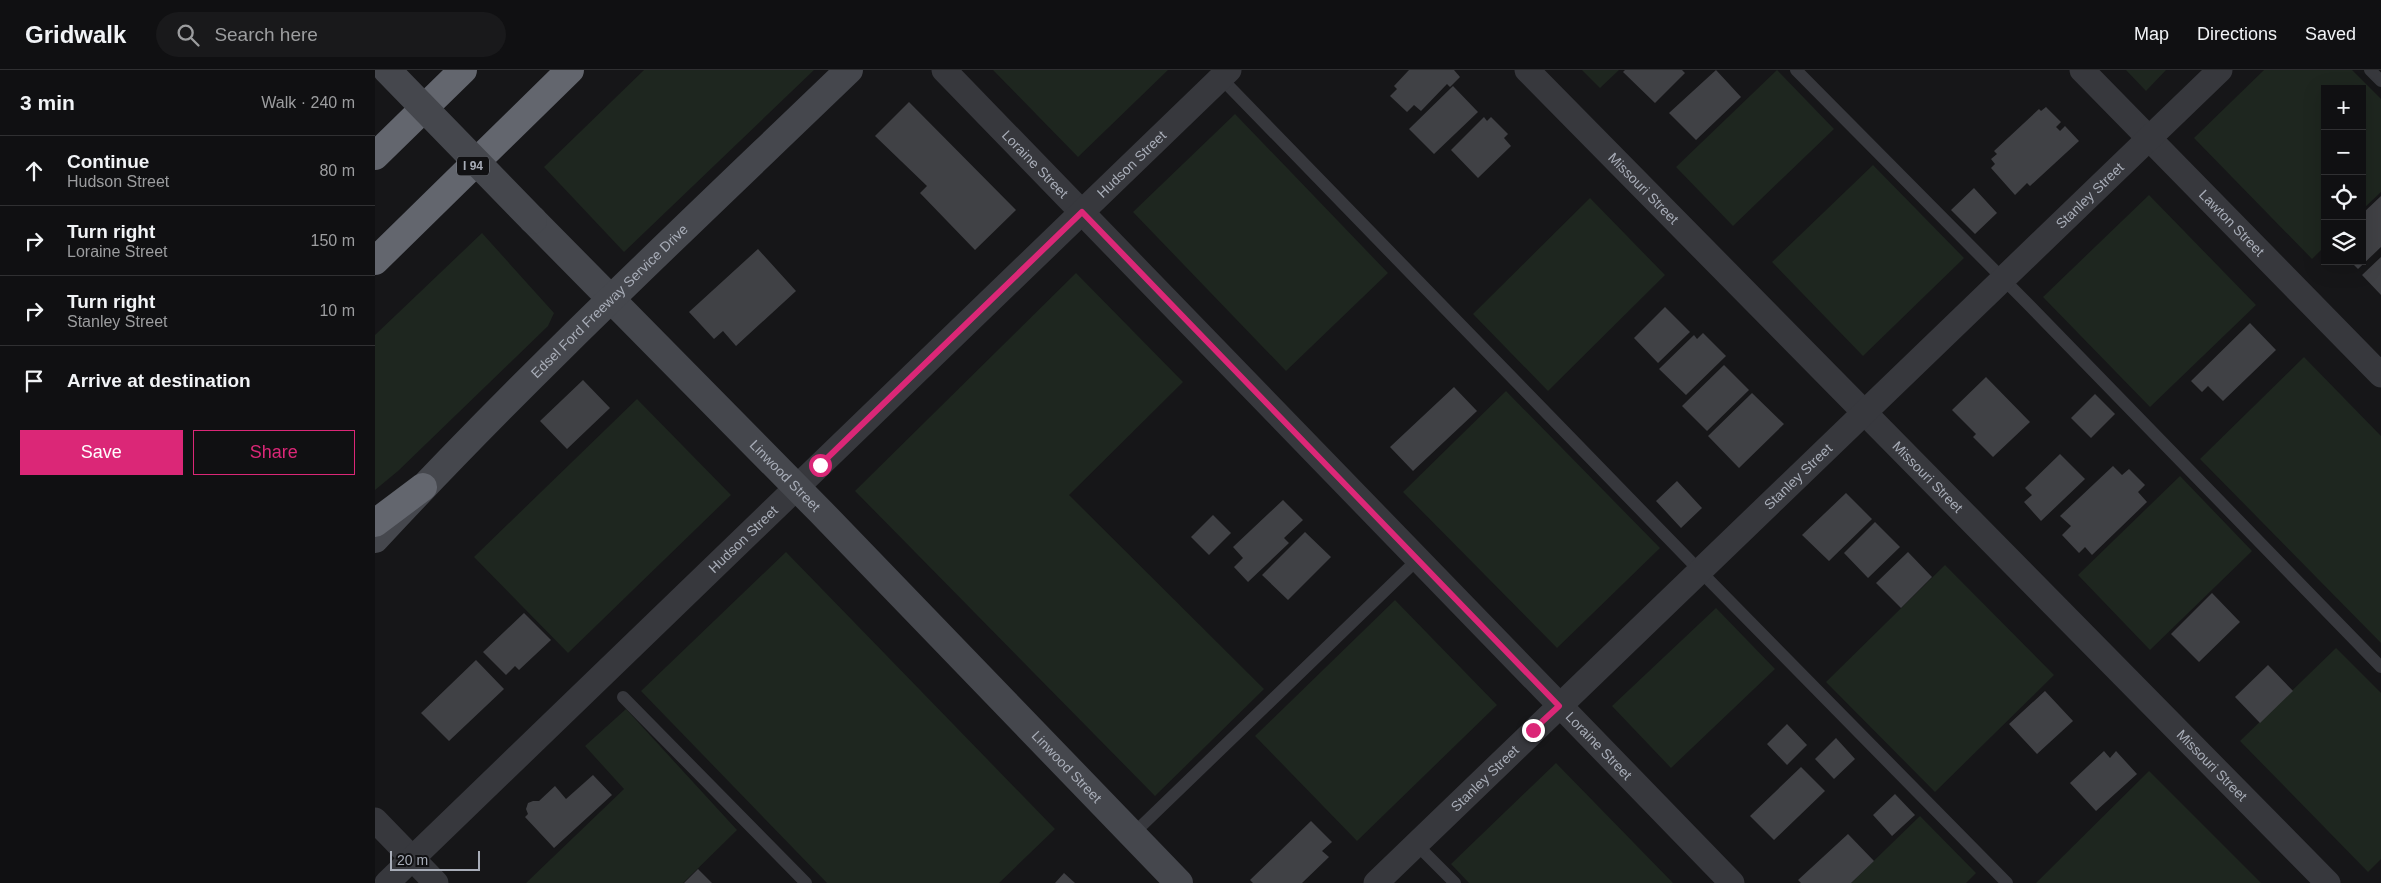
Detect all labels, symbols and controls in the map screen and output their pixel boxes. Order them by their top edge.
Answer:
search box [156,12,506,57]
text: Gridwalk [25,21,126,48]
icon: search [174,21,202,49]
text: Search here [214,24,318,45]
text: Map [2134,24,2169,44]
text: Directions [2197,24,2277,44]
text: Saved [2305,24,2356,44]
map controls [2321,85,2366,265]
button: + [2321,85,2366,130]
text: 3 min [20,91,75,114]
text: Walk · 240 m [261,94,355,111]
street label: Loraine Street [999,127,1072,201]
street label: Hudson Street [1094,127,1169,201]
button: − [2321,130,2366,175]
street label: Missouri Street [1605,149,1682,227]
text: Continue [67,151,149,172]
road number: I 94 [457,156,489,175]
icon: ahead [20,157,48,185]
street label: Stanley Street [2052,159,2127,232]
text: 80 m [319,162,355,179]
text: Hudson Street [67,173,169,190]
button: locate [2321,175,2366,220]
street label: Lawton Street [2196,186,2268,259]
button: layers [2321,220,2366,265]
text: Turn right [67,221,155,242]
street label: Edsel Ford Freeway Service Drive [528,221,691,381]
icon: right [20,227,48,255]
text: 150 m [311,232,355,249]
text: Loraine Street [67,243,168,260]
text: Turn right [67,291,155,312]
icon: right [20,297,48,325]
text: 10 m [319,302,355,319]
text: Stanley Street [67,313,168,330]
icon: arrive [20,367,48,395]
text: Arrive at destination [67,370,251,391]
button: Save [20,430,183,475]
button: Share [193,430,355,475]
street label: Linwood Street [747,437,824,515]
street label: Missouri Street [1889,438,1966,516]
street label: Stanley Street [1761,440,1835,513]
route start [809,454,832,477]
street label: Hudson Street [705,502,781,576]
street label: Loraine Street [1563,709,1635,783]
route end [1522,719,1545,742]
street label: Missouri Street [2173,726,2251,804]
street label: Linwood Street [1028,727,1105,806]
street label: Stanley Street [1448,742,1522,815]
scale bar [390,848,480,871]
text: 20 m [397,852,428,868]

